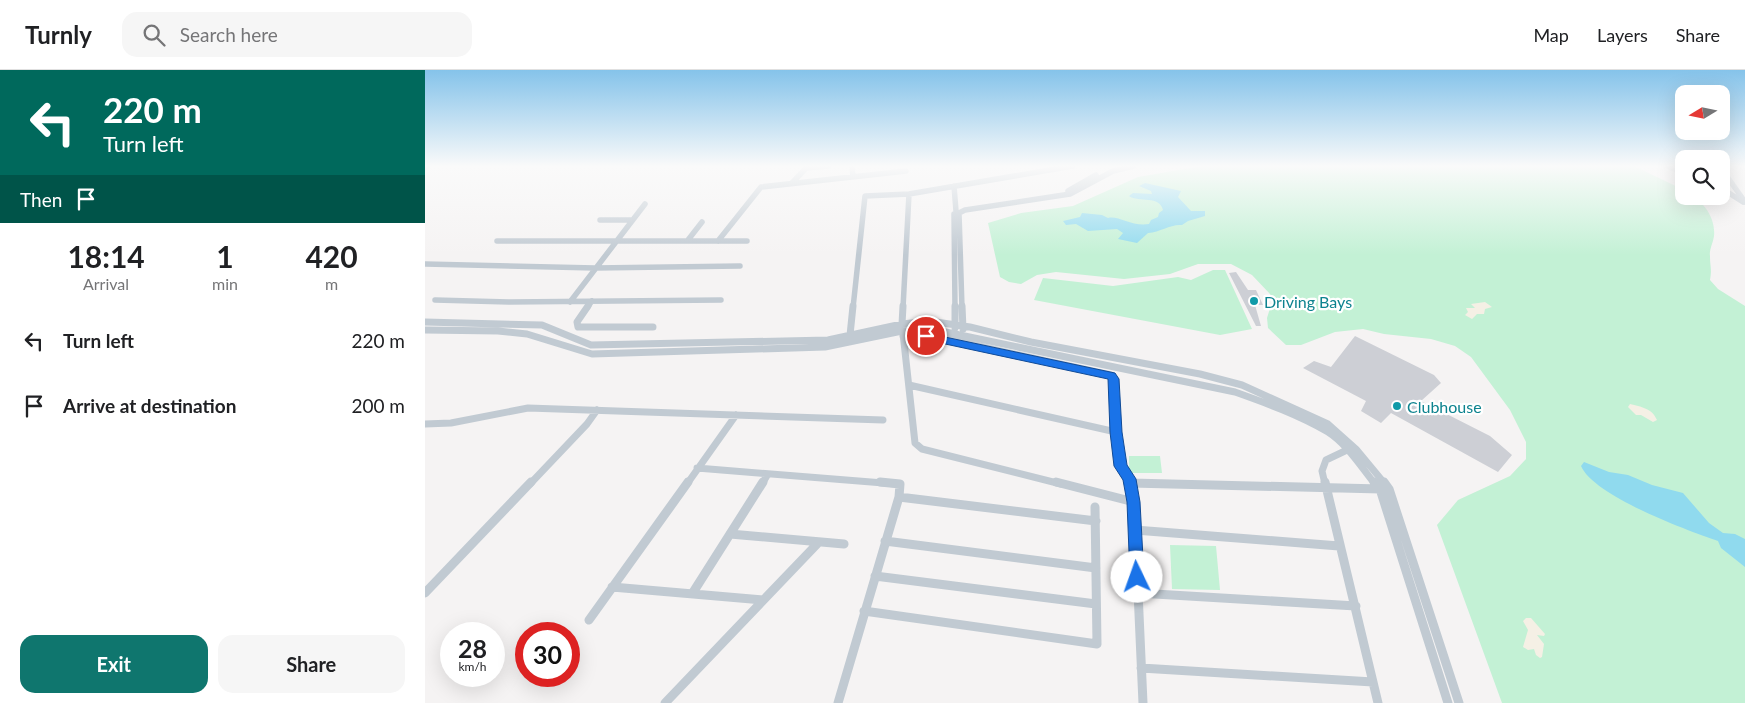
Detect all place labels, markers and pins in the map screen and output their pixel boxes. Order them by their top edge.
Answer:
place label: Driving Bays [1264,292,1352,311]
marker: Driving Bays [1248,295,1260,307]
pin [905,315,947,357]
place label: Clubhouse [1407,397,1482,416]
marker: Clubhouse [1391,400,1403,412]

